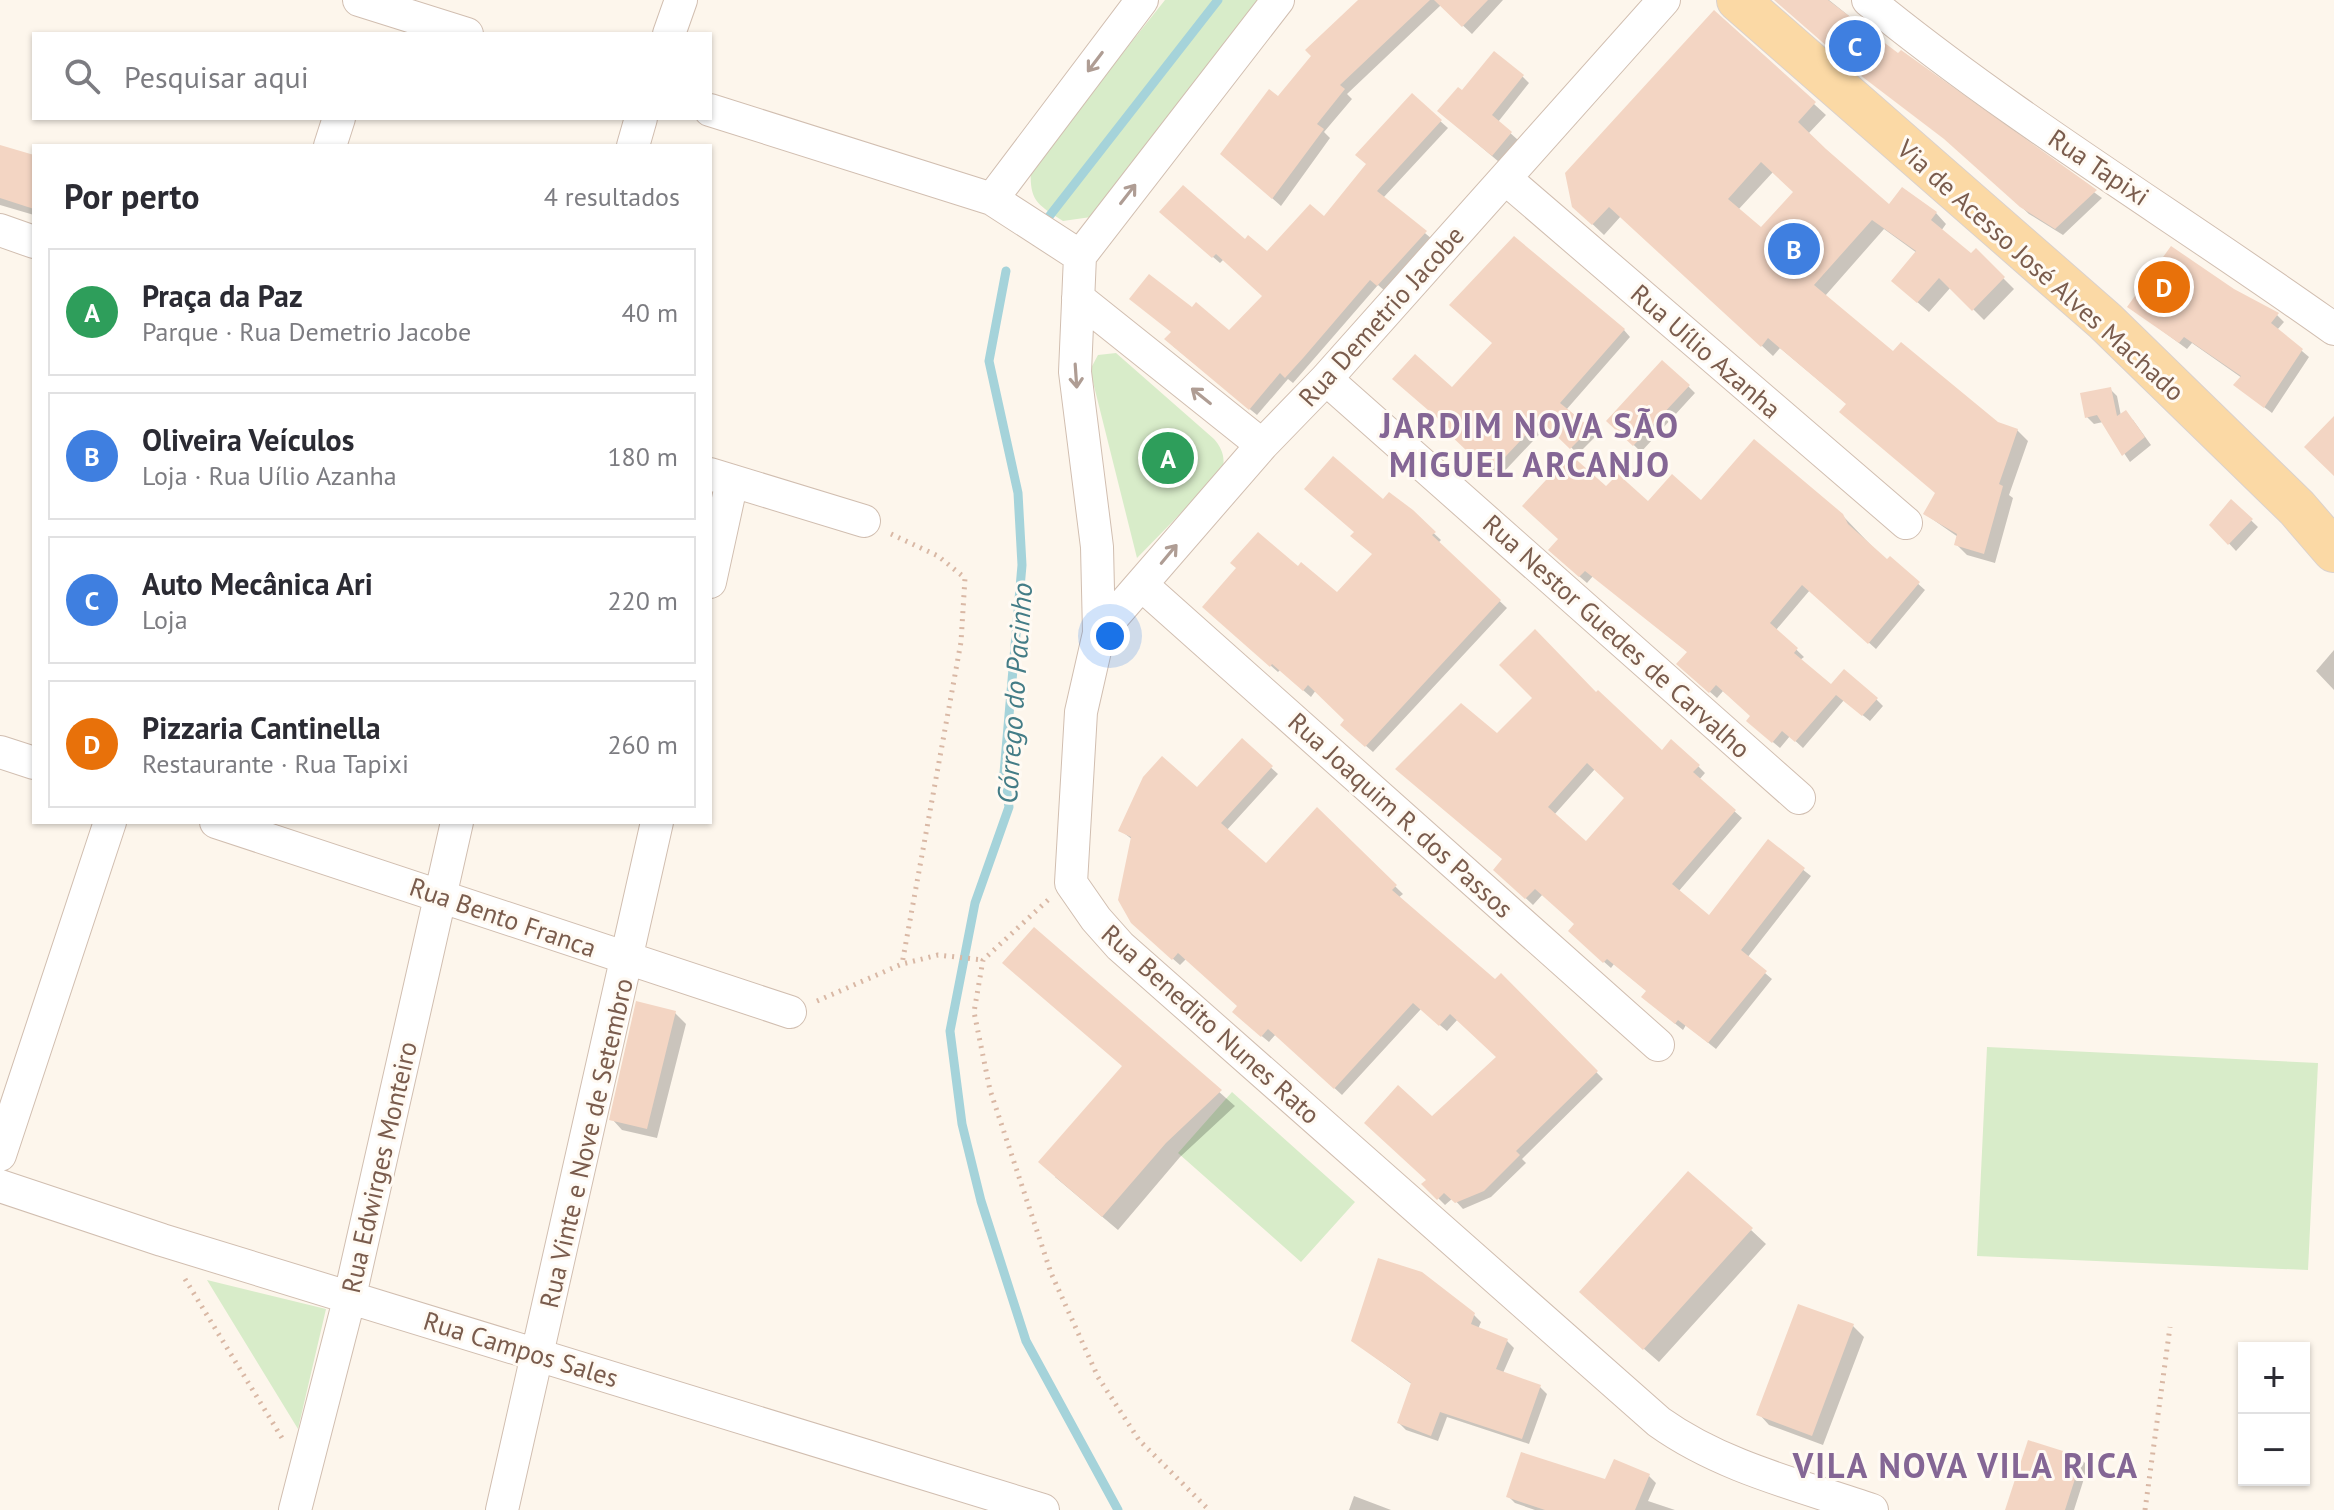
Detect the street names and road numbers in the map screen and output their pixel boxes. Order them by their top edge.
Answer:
street label: Rua Tapixi [2042,121,2156,213]
street label: Via de Acesso José Alves Machado [1890,132,2191,408]
street label: Rua Demetrio Jacobe [1291,219,1471,413]
street label: Rua Uílio Azanha [1624,277,1788,425]
street label: Rua Nestor Guedes de Carvalho [1476,507,1758,765]
street label: Rua Joaquim R. dos Passos [1282,705,1520,925]
street label: Rua Bento Franca [405,870,601,964]
street label: Rua Benedito Nunes Rato [1095,917,1327,1131]
street label: Rua Vinte e Nove de Setembro [532,975,640,1311]
street label: Rua Edwirges Monteiro [334,1038,424,1296]
street label: Rua Campos Sales [420,1304,622,1394]

